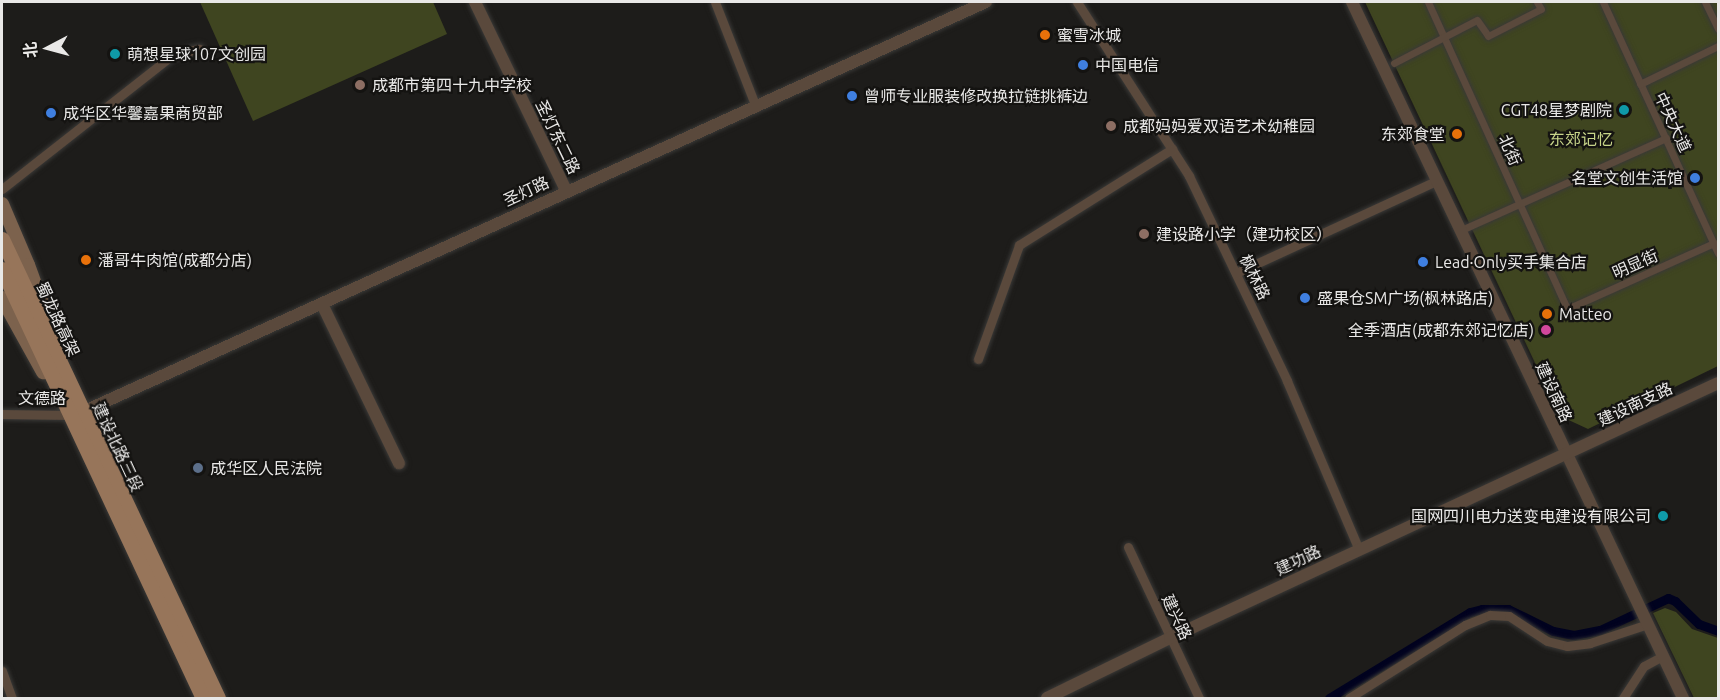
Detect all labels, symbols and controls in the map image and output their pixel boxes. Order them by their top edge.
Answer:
north arrow [18,18,78,78]
place label: 蜜雪冰城 [1057,25,1121,45]
marker: 蜜雪冰城 [1038,28,1052,42]
text: 北 [20,41,40,59]
place label: 萌想星球107文创园 [127,44,266,64]
marker: 萌想星球107文创园 [108,47,122,61]
place label: 中国电信 [1095,55,1159,75]
marker: 中国电信 [1076,58,1090,72]
place label: 成都市第四十九中学校 [372,75,532,95]
marker: 成都市第四十九中学校 [353,78,367,92]
place label: 曾师专业服装修改换拉链挑裤边 [864,86,1088,106]
marker: 曾师专业服装修改换拉链挑裤边 [845,89,859,103]
street label: 中央大道 [1651,89,1695,155]
street label: 圣灯东二路 [532,97,584,177]
place label: CGT48星梦剧院 [1501,100,1612,120]
place label: 成华区华馨嘉果商贸部 [63,103,223,123]
marker: CGT48星梦剧院 [1617,103,1631,117]
marker: 成华区华馨嘉果商贸部 [44,106,58,120]
place label: 成都妈妈爱双语艺术幼稚园 [1123,116,1315,136]
marker: 成都妈妈爱双语艺术幼稚园 [1104,119,1118,133]
place label: 东郊食堂 [1381,124,1445,144]
marker: 东郊食堂 [1450,127,1464,141]
park label: 东郊记忆 [1549,129,1613,149]
street label: 北街 [1495,131,1525,169]
place label: 名堂文创生活馆 [1571,168,1683,188]
marker: 名堂文创生活馆 [1688,171,1702,185]
street label: 圣灯路 [500,172,552,210]
place label: 建设路小学（建功校区） [1156,224,1332,244]
marker: 建设路小学（建功校区） [1137,227,1151,241]
street label: 明显街 [1609,245,1661,283]
place label: 潘哥牛肉馆(成都分店) [98,250,252,270]
street label: 枫林路 [1236,251,1274,303]
place label: Lead·Only买手集合店 [1435,252,1587,272]
marker: 潘哥牛肉馆(成都分店) [79,253,93,267]
marker: Lead·Only买手集合店 [1416,255,1430,269]
street label: 蜀龙路高架 [32,279,84,359]
place label: 盛果仓SM广场(枫林路店) [1317,288,1493,308]
marker: 盛果仓SM广场(枫林路店) [1298,291,1312,305]
place label: Matteo [1559,304,1612,324]
marker: Matteo [1540,307,1554,321]
place label: 全季酒店(成都东郊记忆店) [1348,320,1534,340]
marker: 全季酒店(成都东郊记忆店) [1539,323,1553,337]
street label: 建设南路 [1532,359,1576,425]
street label: 建设南支路 [1595,378,1675,430]
street label: 文德路 [18,388,66,408]
street label: 建设北路三段 [89,399,147,495]
place label: 成华区人民法院 [210,458,322,478]
marker: 成华区人民法院 [191,461,205,475]
place label: 国网四川电力送变电建设有限公司 [1411,506,1651,526]
marker: 国网四川电力送变电建设有限公司 [1656,509,1670,523]
street label: 建功路 [1272,541,1324,579]
street label: 建兴路 [1158,591,1196,643]

